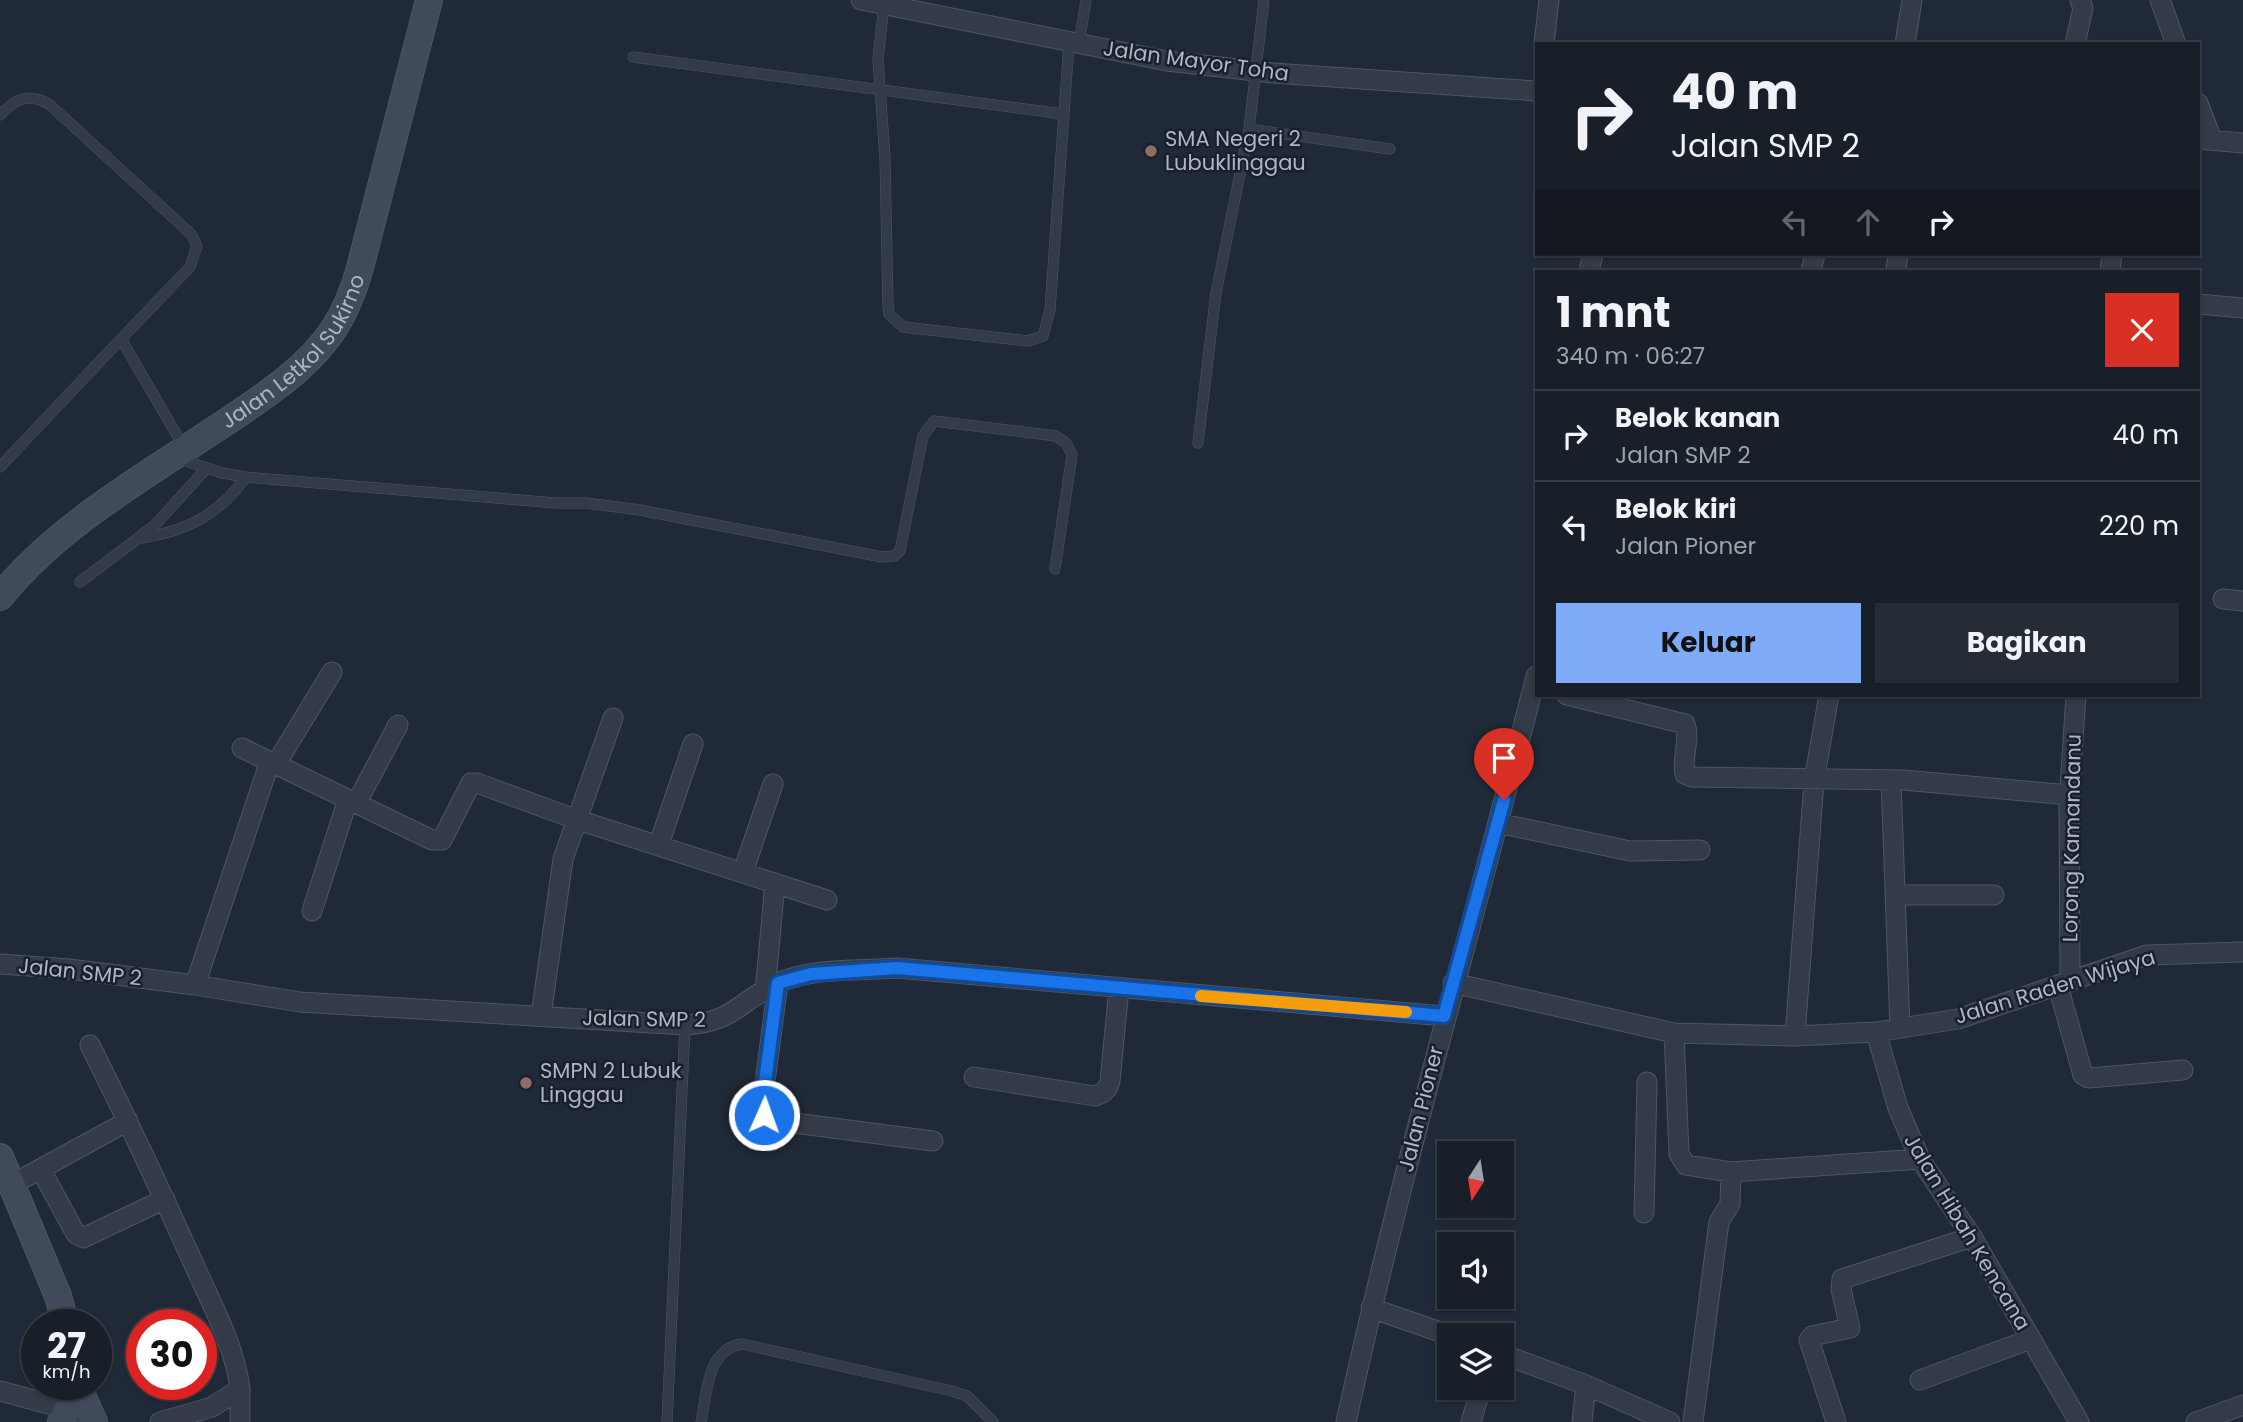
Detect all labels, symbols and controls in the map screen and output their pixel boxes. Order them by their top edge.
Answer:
street label: Jalan Mayor Toha [1101,33,1291,88]
text: 40 m [1671,58,1798,126]
icon: right [1556,70,1647,161]
text: Jalan SMP 2 [1671,123,1860,168]
place label: SMA Negeri 2 Lubuklinggau [1165,124,1306,177]
marker: SMA Negeri 2 Lubuklinggau [1143,143,1159,159]
icon: left [1776,203,1814,241]
icon: ahead [1849,203,1887,241]
icon: right [1922,203,1960,241]
street label: Jalan Letkol Sukirno [215,270,371,435]
text: 1 mnt [1556,283,1671,342]
button: close [2105,293,2179,367]
text: 340 m · 06:27 [1556,340,1705,372]
text: Belok kanan [1615,400,1780,436]
icon: right [1556,417,1594,455]
text: 40 m [2113,417,2179,453]
text: Jalan SMP 2 [1615,439,1751,471]
text: Belok kiri [1615,491,1737,527]
icon: left [1556,508,1594,546]
text: 220 m [2099,508,2179,544]
text: Jalan Pioner [1615,530,1756,562]
button: Keluar [1556,603,1861,683]
button: Bagikan [1875,603,2179,683]
pin [1474,728,1534,800]
street label: Lorong Kamandanu [2055,734,2088,942]
icon: arrive [1485,739,1523,777]
street label: Jalan Raden Wijaya [1951,942,2159,1031]
street label: Jalan SMP 2 [17,951,143,992]
street label: Jalan SMP 2 [582,1003,706,1034]
street label: Jalan Pioner [1391,1043,1450,1175]
place label: SMPN 2 Lubuk Linggau [540,1056,682,1109]
marker: SMPN 2 Lubuk Linggau [518,1075,534,1091]
position arrow [727,1078,801,1152]
street label: Jalan Hibah Kencana [1897,1128,2038,1335]
north arrow [1437,1141,1514,1218]
map controls [1437,1141,1514,1400]
button: sound [1437,1232,1514,1309]
speed limit sign: 30 [126,1309,217,1400]
text: 27 [47,1321,86,1370]
button: layers [1437,1323,1514,1400]
text: km/h [43,1359,90,1384]

